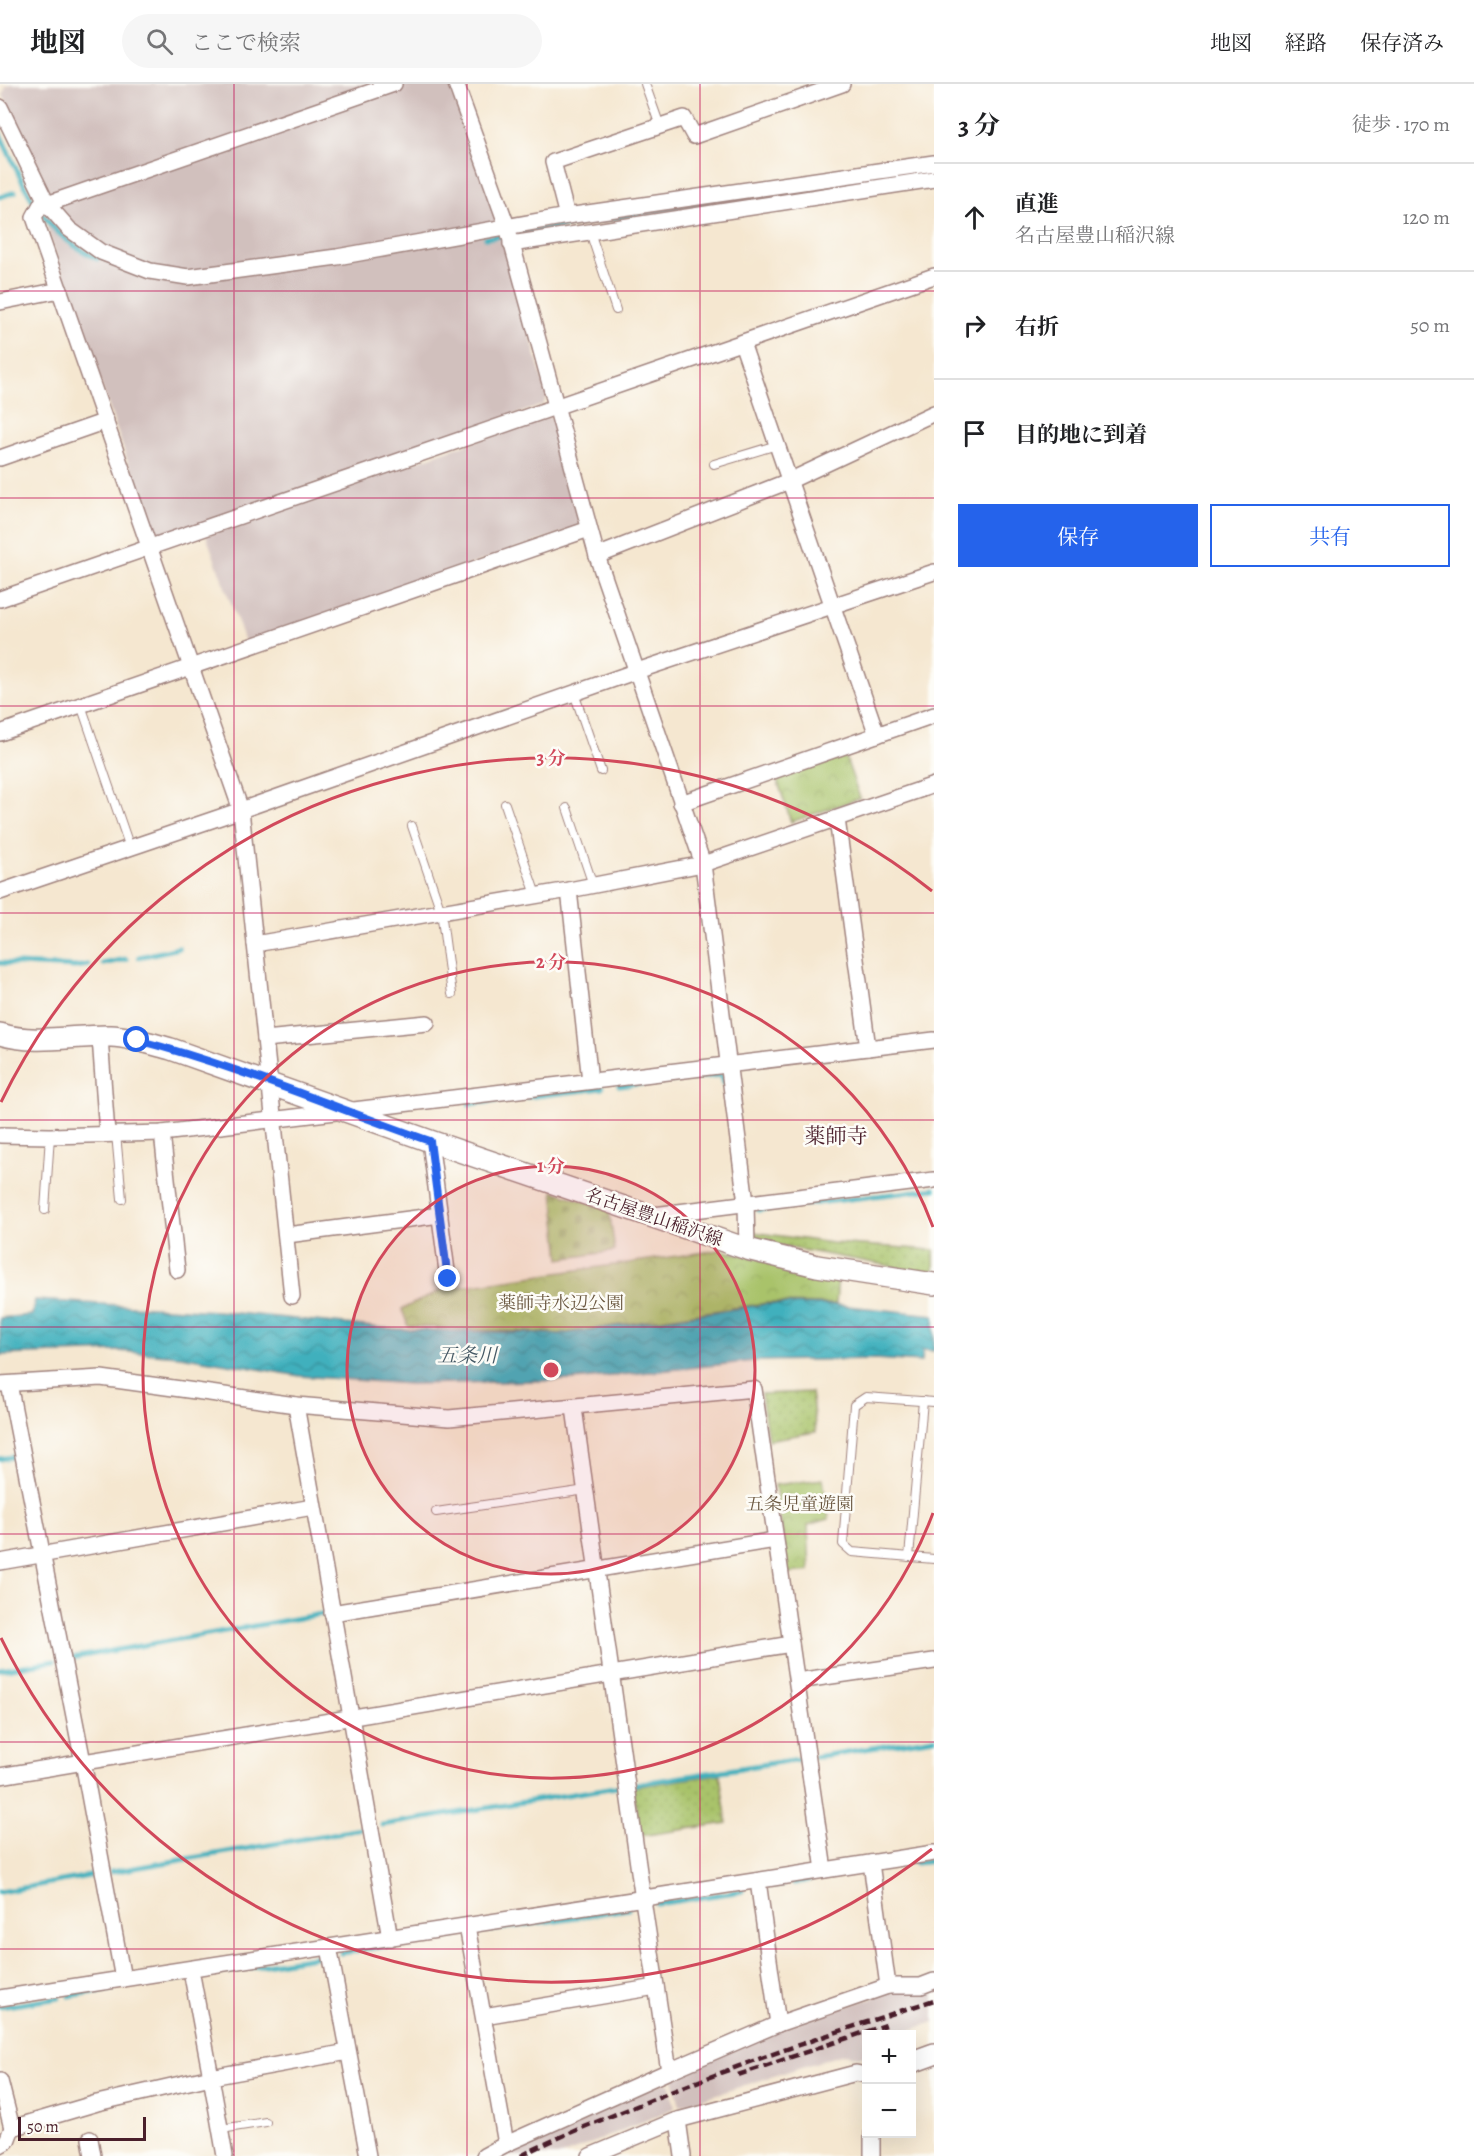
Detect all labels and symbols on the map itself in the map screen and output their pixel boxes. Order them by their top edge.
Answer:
text: 3 分 [537,746,565,770]
text: 2 分 [536,950,566,974]
route start [123,1026,149,1052]
district label: 薬師寺 [805,1122,868,1150]
text: 1 分 [537,1154,565,1178]
street label: 名古屋豊山稲沢線 [582,1182,726,1252]
route end [434,1265,460,1291]
park label: 薬師寺水辺公園 [498,1291,624,1315]
water label: 五条川 [437,1342,499,1369]
centre of rings [541,1360,561,1380]
park label: 五条児童遊園 [746,1492,854,1516]
scale bar [18,2114,146,2142]

